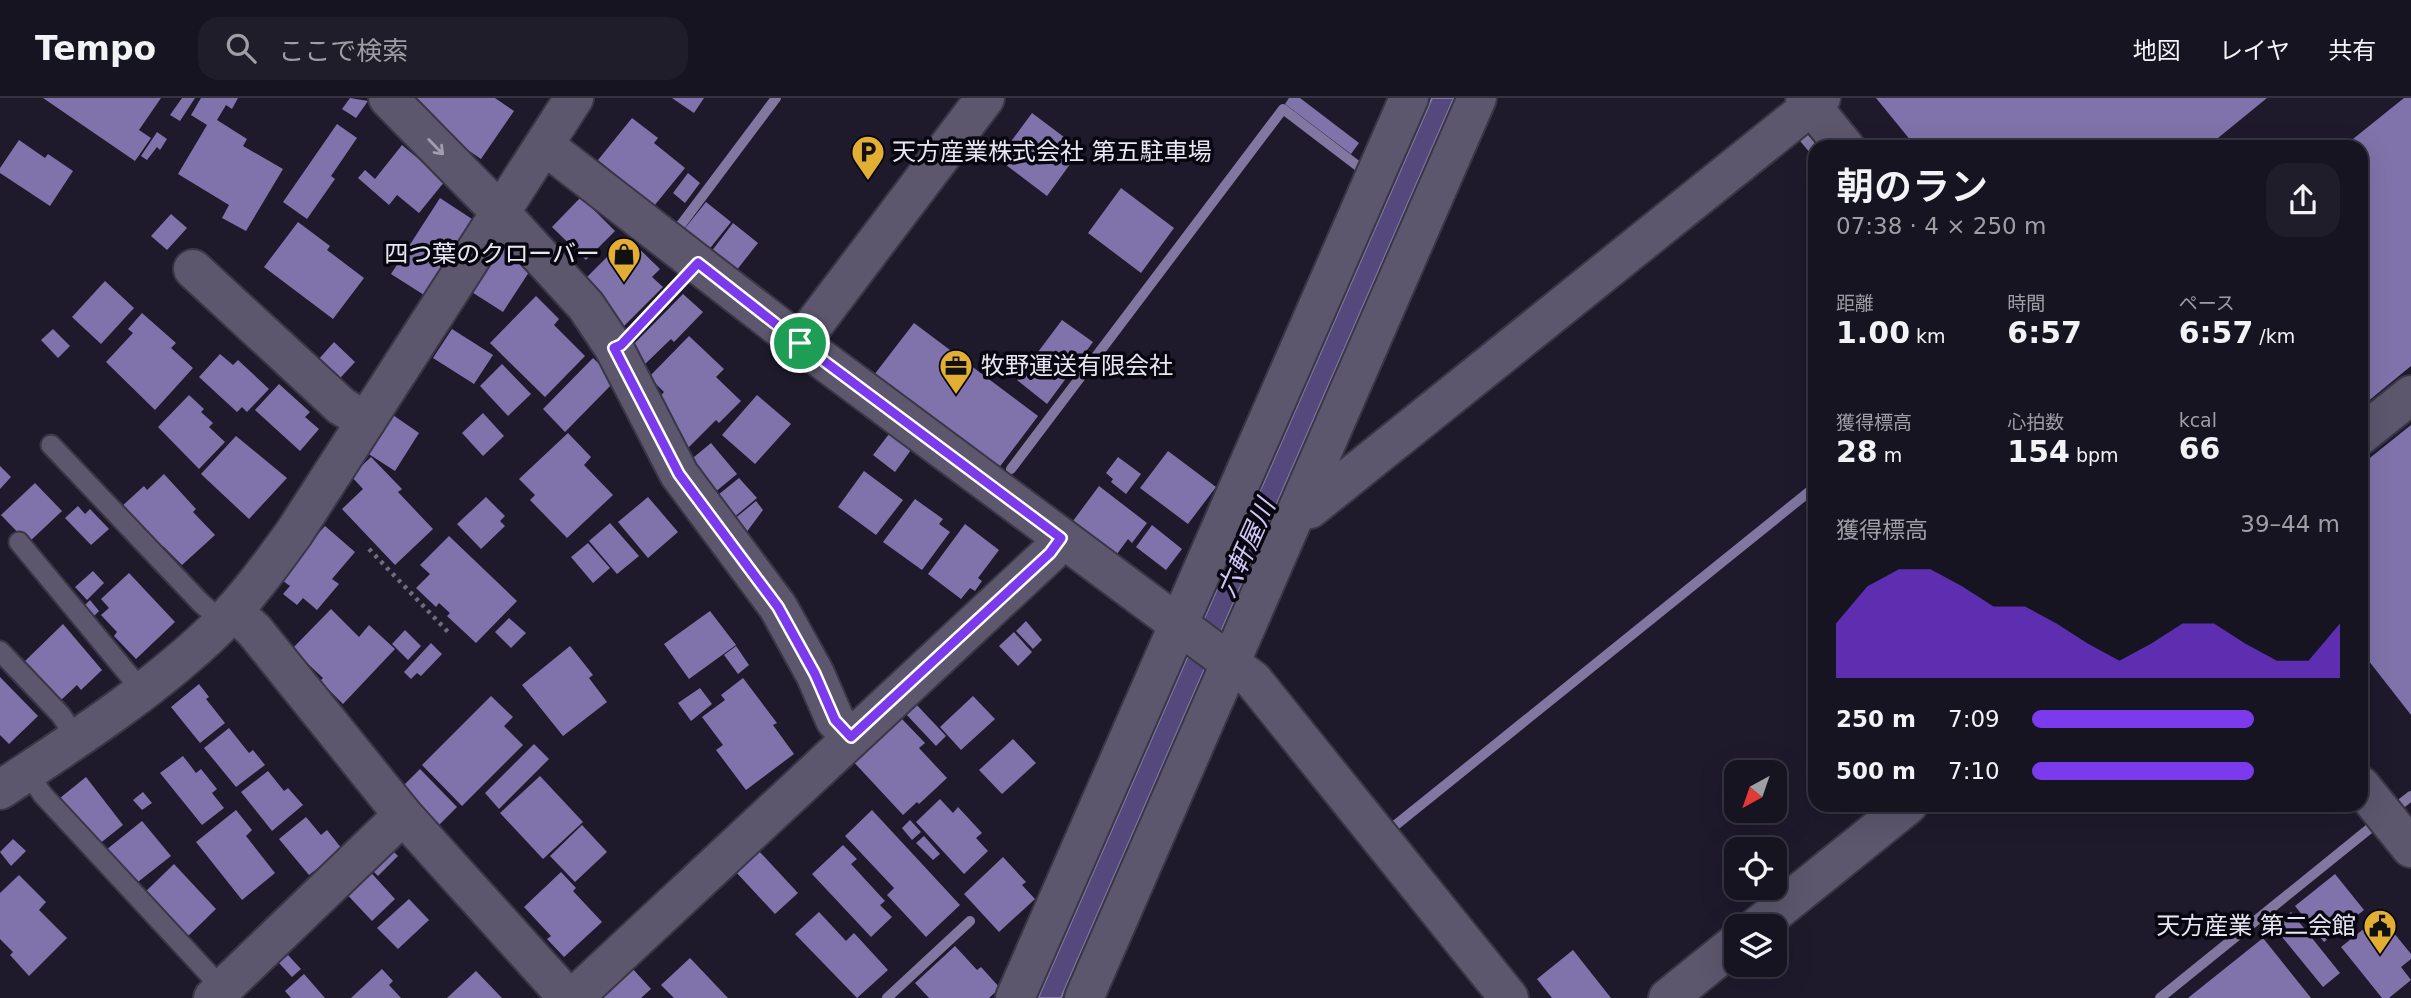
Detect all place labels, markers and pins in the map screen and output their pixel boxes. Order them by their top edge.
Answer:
parking icon: 天方産業株式会社 第五駐車場 [849,133,887,182]
place label: 天方産業株式会社 第五駐車場 [892,138,1212,166]
shop icon: 四つ葉のクローバー [605,235,643,284]
place label: 四つ葉のクローバー [384,240,600,268]
pin [770,313,830,373]
office icon: 牧野運送有限会社 [937,347,975,396]
place label: 牧野運送有限会社 [981,352,1173,380]
public building icon: 天方産業 第二会館 [2361,907,2399,956]
place label: 天方産業 第二会館 [2156,912,2356,940]

